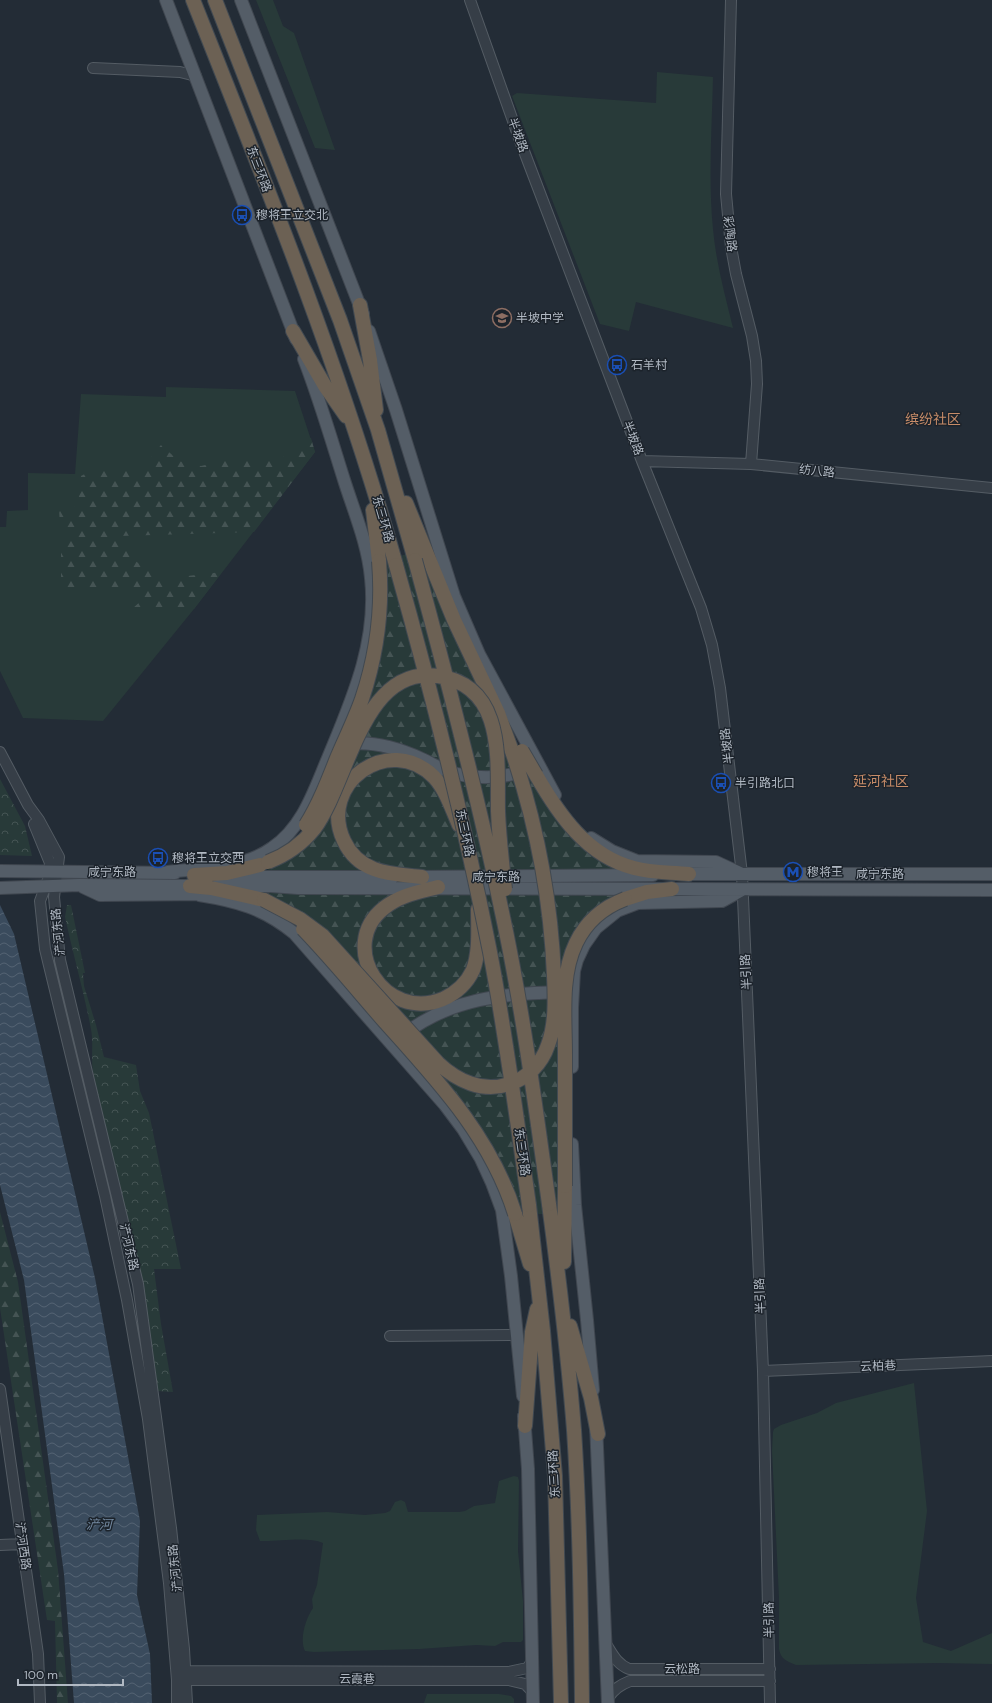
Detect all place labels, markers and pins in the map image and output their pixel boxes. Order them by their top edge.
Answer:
bus stop icon: 穆将王立交北 [231,204,253,226]
place label: 穆将王立交北 [256,207,328,223]
school or university icon: 半坡中学 [491,307,513,329]
place label: 半坡中学 [516,310,564,326]
bus stop icon: 石羊村 [606,354,628,376]
place label: 石羊村 [631,357,668,373]
bus stop icon: 半引路北口 [710,772,732,794]
place label: 半引路北口 [735,775,795,791]
bus stop icon: 穆将王立交西 [147,847,169,869]
place label: 穆将王立交西 [172,850,244,866]
metro station icon: 穆将王 [782,861,804,883]
place label: 穆将王 [807,864,843,880]

